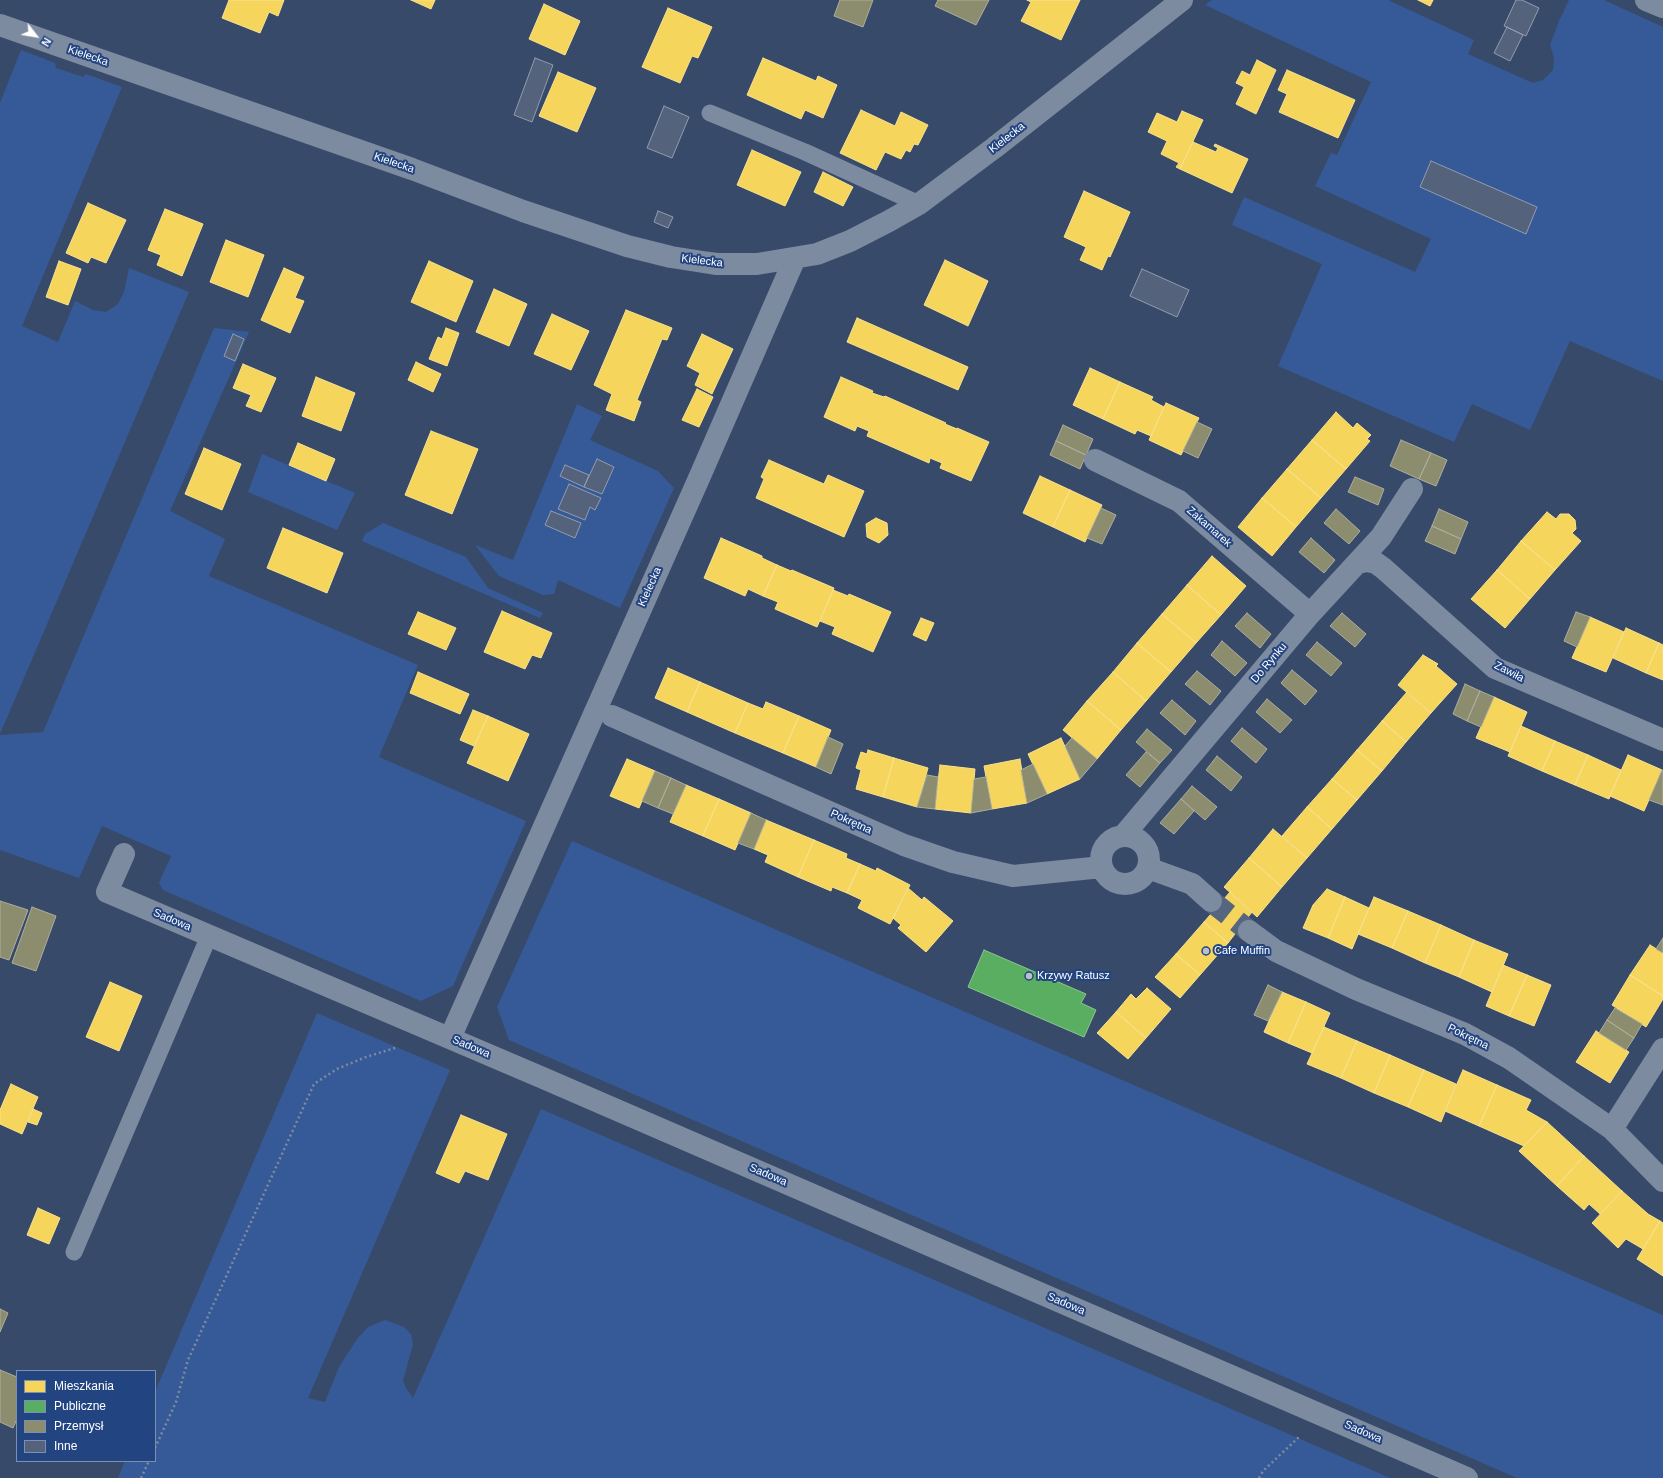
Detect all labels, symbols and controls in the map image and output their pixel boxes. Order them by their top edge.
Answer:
north arrow [16,16,56,56]
text: N [39,36,53,49]
street label: Kielecka [66,43,110,69]
street label: Kielecka [987,120,1027,156]
street label: Kielecka [372,150,416,176]
street label: Kielecka [681,252,723,270]
street label: Zakamarek [1184,504,1234,550]
street label: Kielecka [636,565,664,609]
street label: Do Rynku [1248,640,1290,686]
street label: Zawiła [1492,659,1526,685]
street label: Pokrętna [828,807,874,837]
street label: Sadowa [151,906,193,934]
place label: Cafe Muffin [1214,944,1270,958]
marker: Cafe Muffin [1201,946,1211,956]
place label: Krzywy Ratusz [1037,969,1110,983]
marker: Krzywy Ratusz [1024,971,1034,981]
street label: Pokrętna [1445,1021,1491,1053]
street label: Sadowa [450,1033,492,1061]
street label: Sadowa [747,1161,789,1189]
street label: Sadowa [1045,1290,1087,1318]
legend [16,1370,156,1462]
text: Mieszkania [54,1379,114,1393]
text: Publiczne [54,1399,106,1413]
street label: Sadowa [1342,1418,1384,1446]
text: Przemysł [54,1419,103,1433]
text: Inne [54,1439,77,1453]

